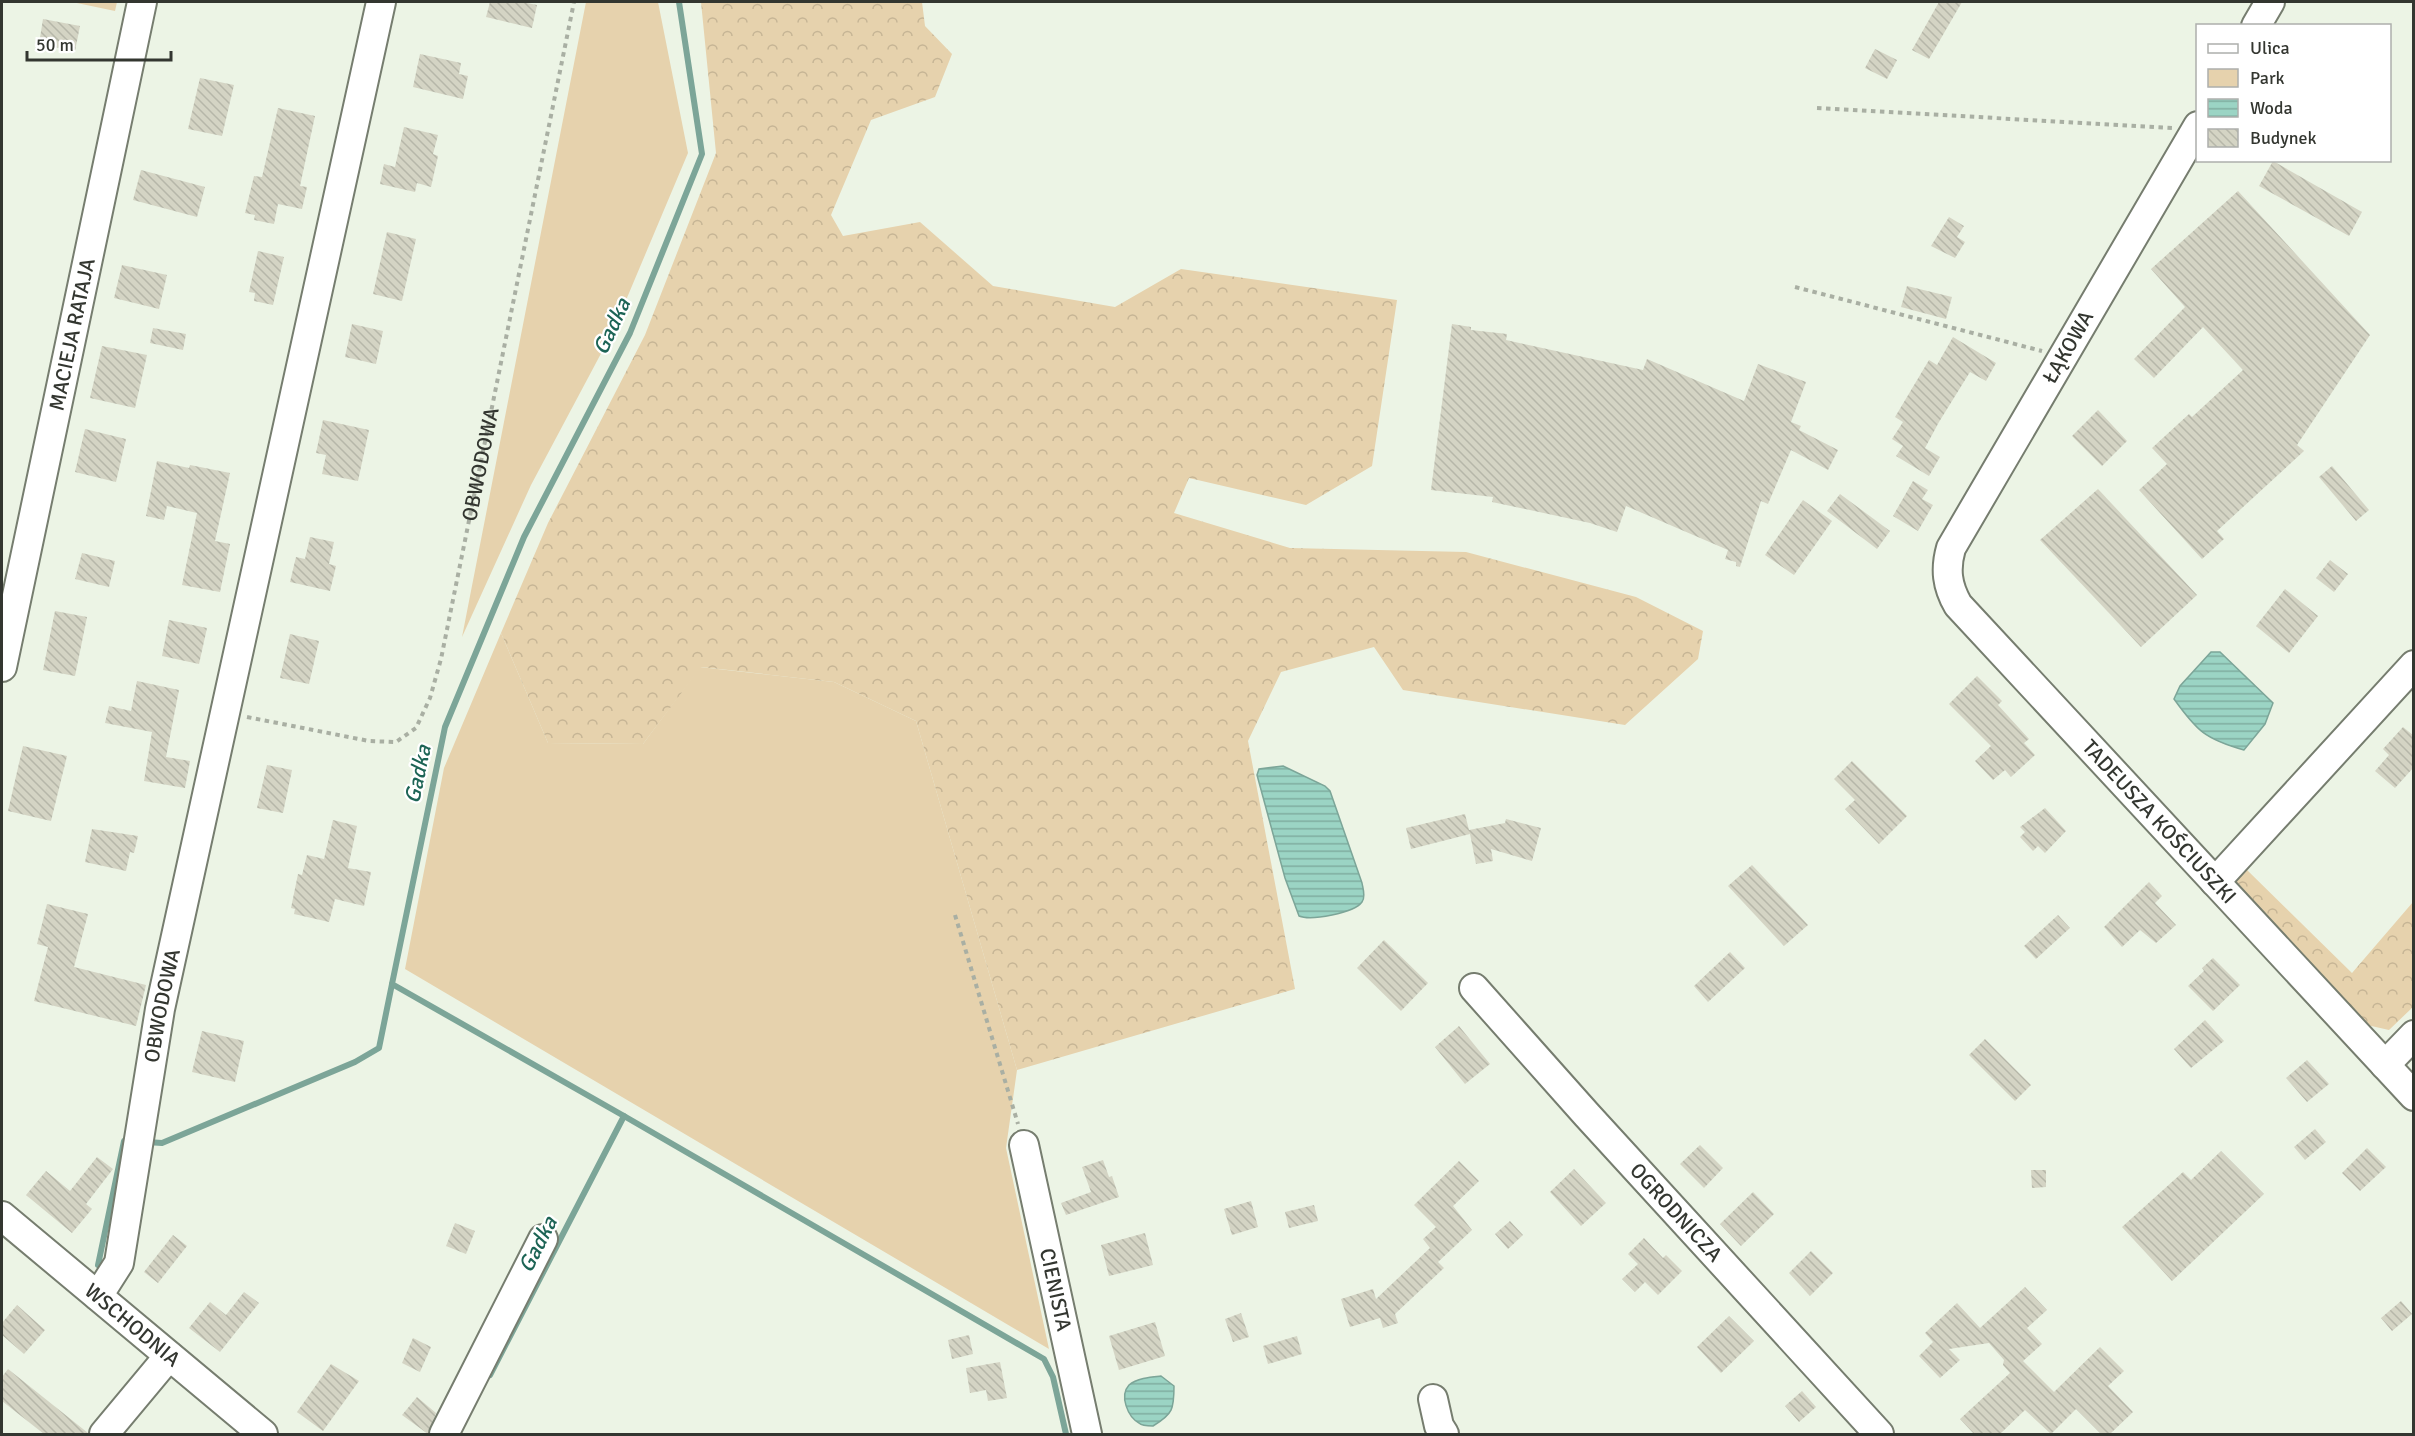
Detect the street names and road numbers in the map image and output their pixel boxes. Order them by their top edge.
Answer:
street label: MACIEJA RATAJA [43,256,101,413]
street label: ŁĄKOWA [2037,306,2099,388]
street label: OBWODOWA [456,405,505,523]
street label: TADEUSZA KOŚCIUSZKI [2077,734,2242,909]
street label: OBWODOWA [139,946,186,1064]
street label: OGRODNICZA [1624,1158,1728,1267]
street label: CIENISTA [1034,1246,1077,1334]
street label: WSCHODNIA [79,1278,186,1372]

